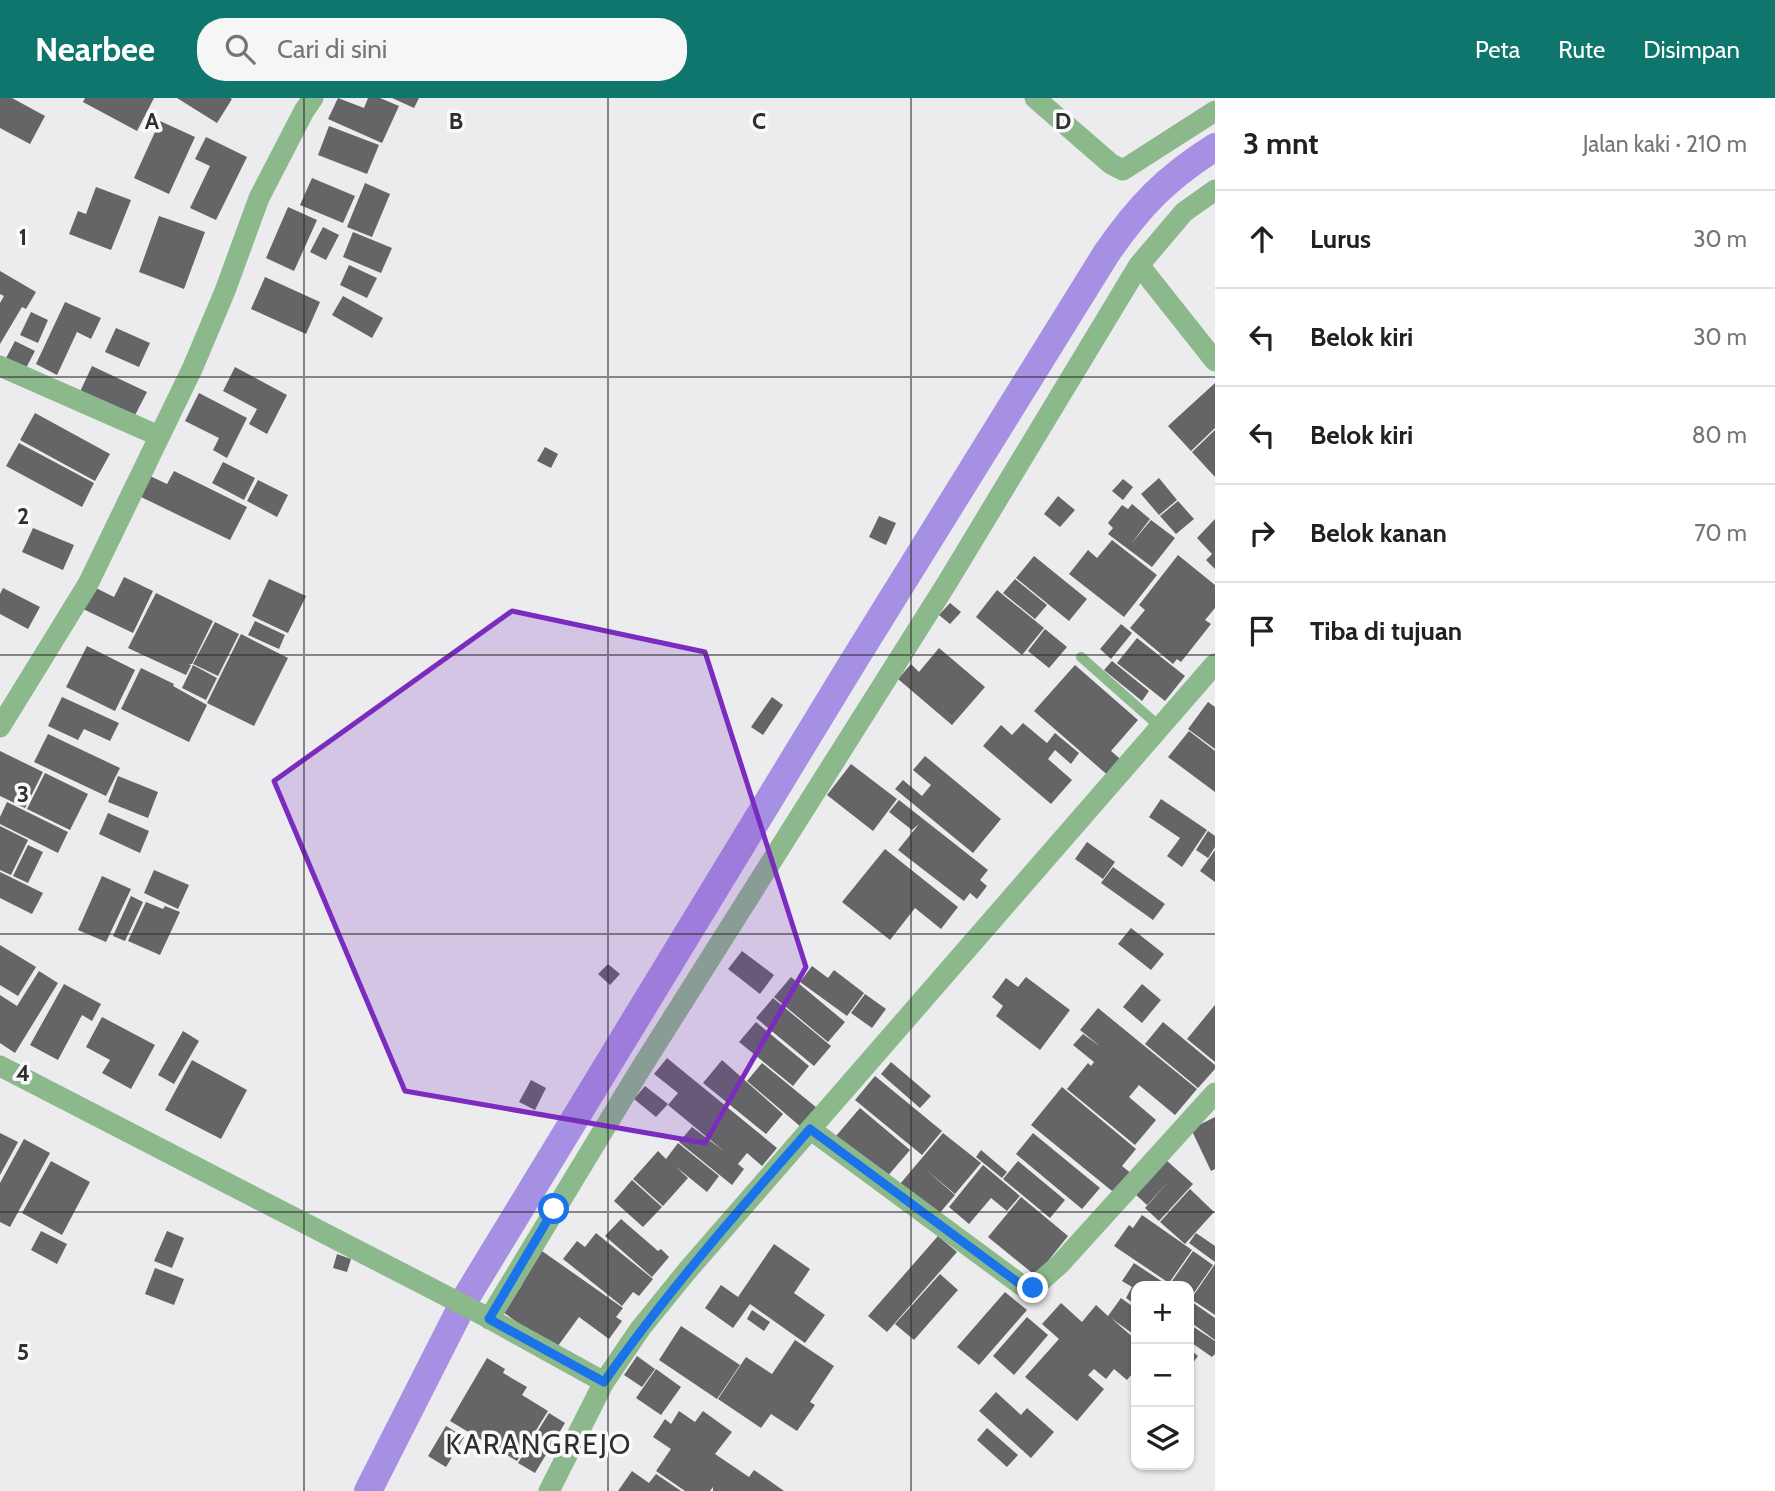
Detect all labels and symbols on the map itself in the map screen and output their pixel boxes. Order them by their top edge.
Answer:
text: A [145,107,160,135]
text: B [449,107,463,135]
text: C [752,107,766,135]
text: D [1055,107,1071,135]
text: 1 [19,223,27,251]
text: 2 [17,502,29,530]
text: 3 [17,780,29,808]
text: 4 [16,1059,30,1087]
route start [538,1193,569,1224]
route end [1017,1272,1048,1303]
text: 5 [17,1338,29,1366]
district label: KARANGREJO [446,1427,632,1461]

